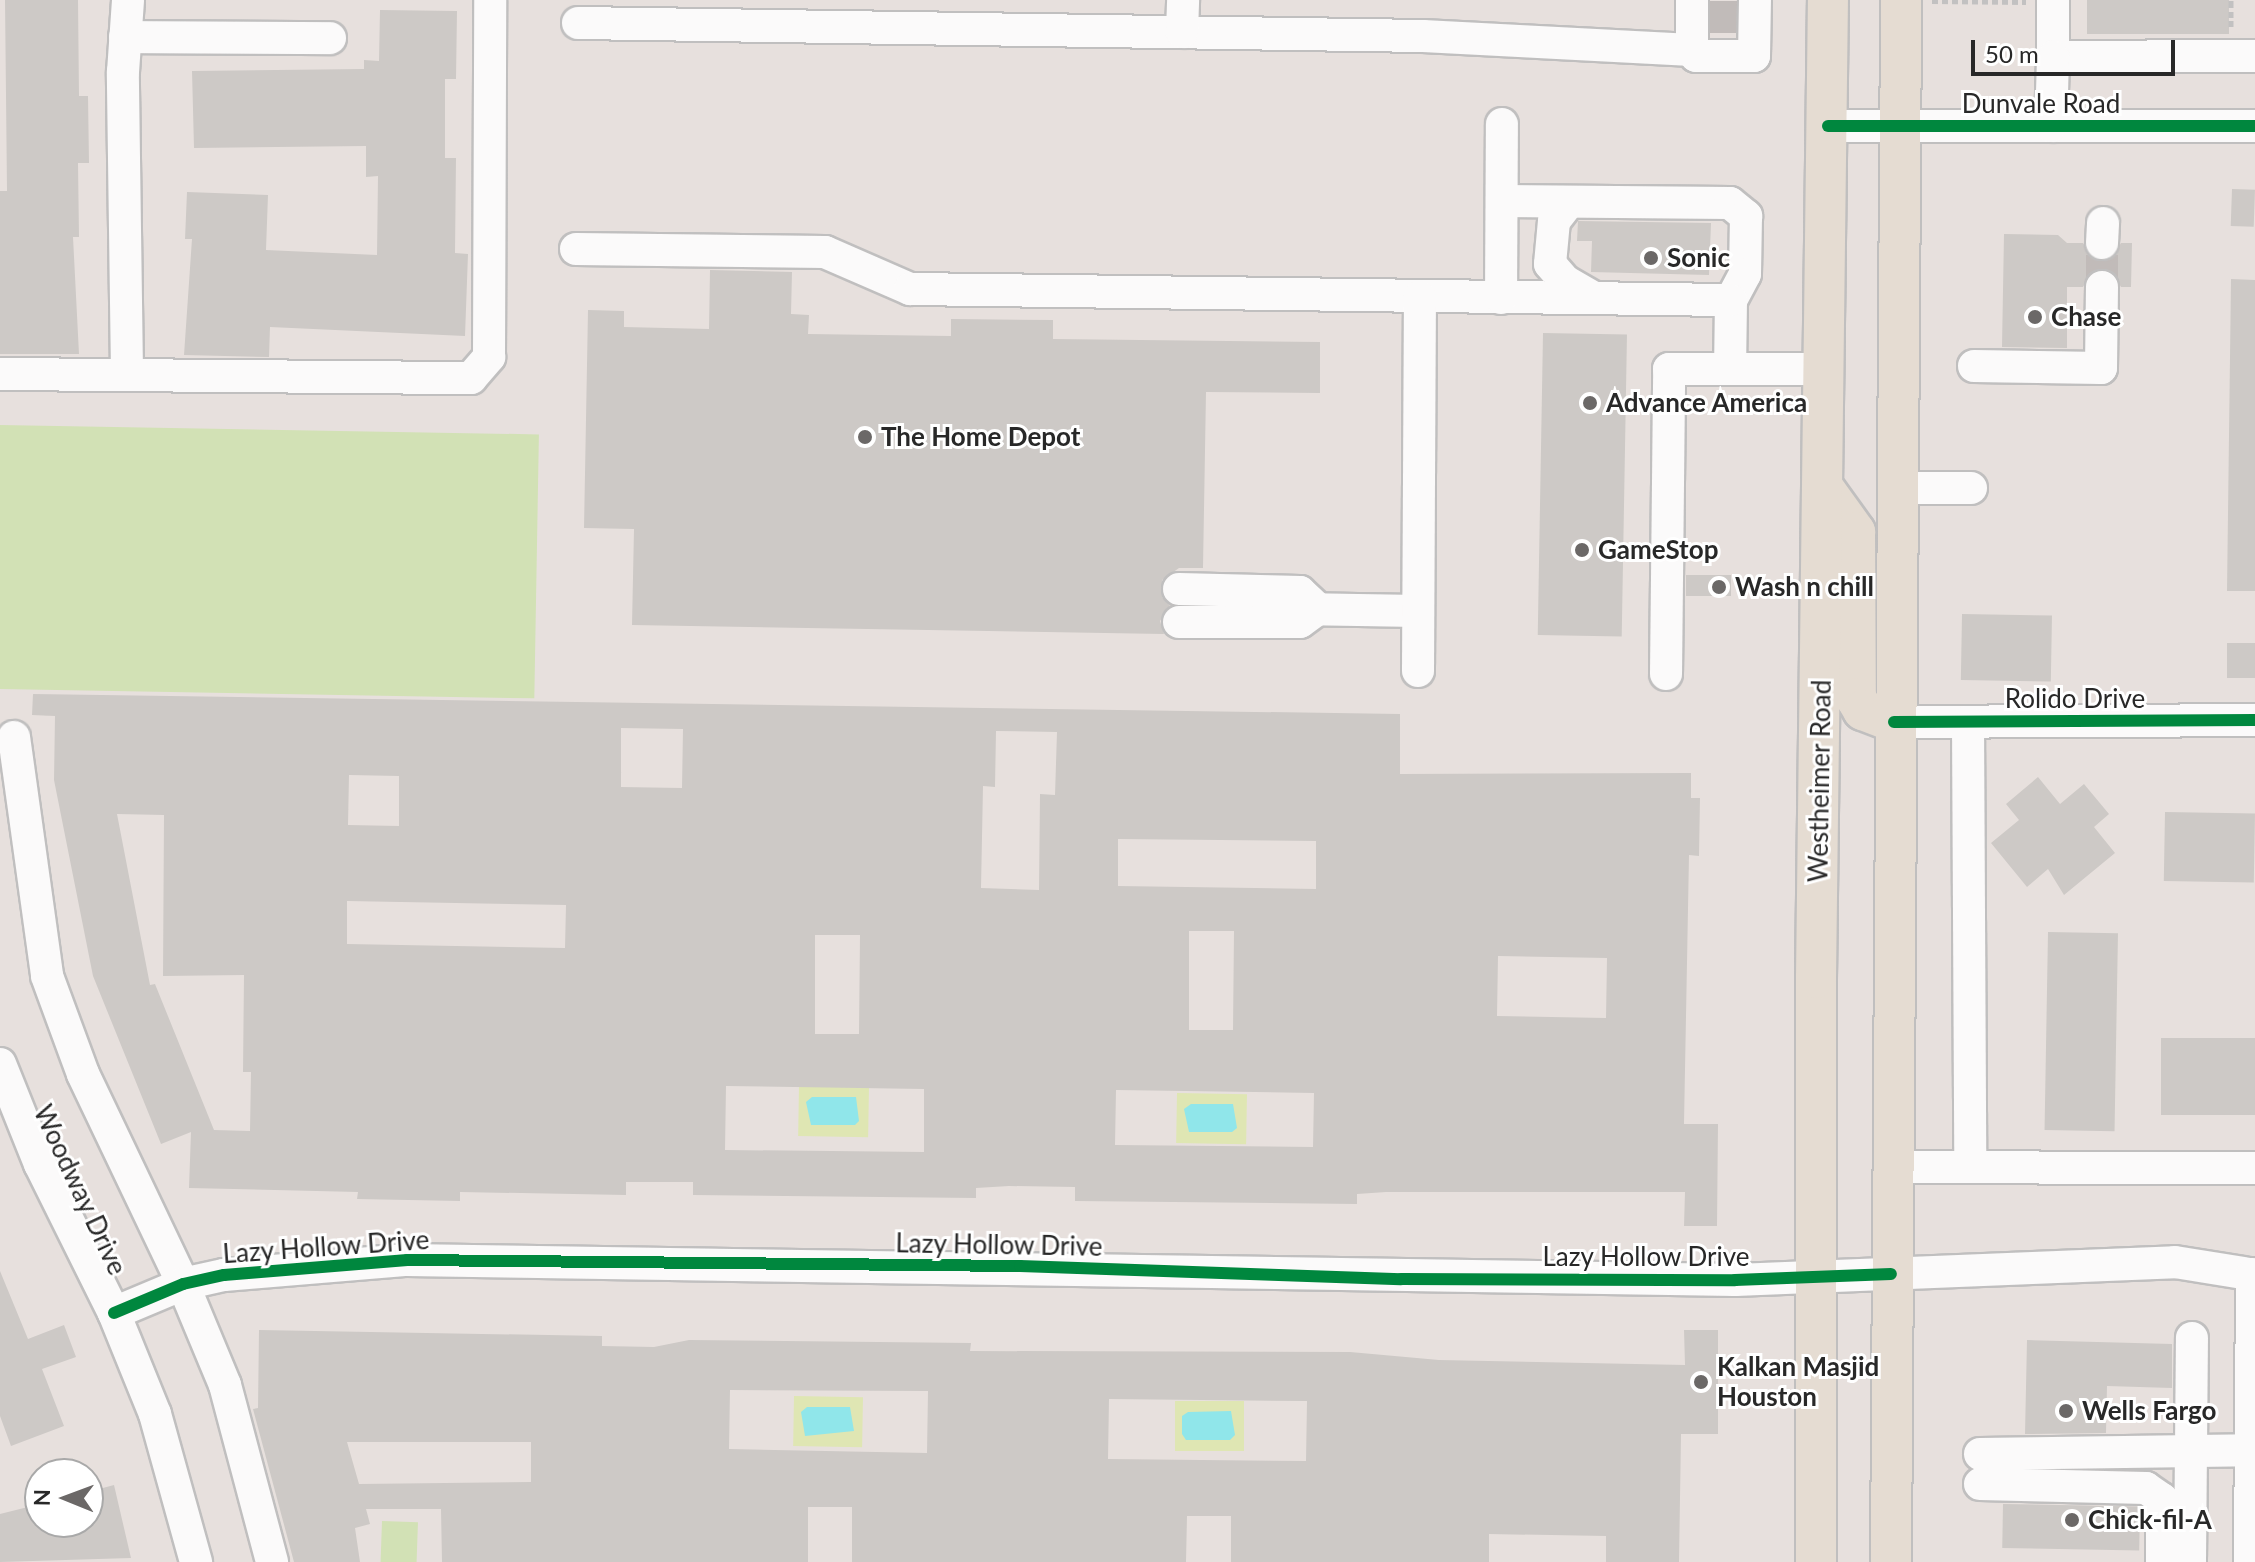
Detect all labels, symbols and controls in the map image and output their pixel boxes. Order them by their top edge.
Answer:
scale bar [1975,24,2179,74]
text: 50 m [1985,39,2039,68]
street label: Dunvale Road [1962,88,2120,120]
place label: Sonic [1667,242,1730,274]
marker: Sonic [1642,249,1660,267]
place label: Chase [2051,301,2121,333]
marker: Chase [2026,308,2044,326]
place label: Advance America [1606,387,1808,419]
marker: Advance America [1581,394,1599,412]
place label: The Home Depot [881,421,1080,453]
marker: The Home Depot [856,428,874,446]
place label: GameStop [1598,534,1718,566]
marker: GameStop [1573,541,1591,559]
place label: Wash n chill [1735,571,1874,603]
marker: Wash n chill [1710,578,1728,596]
street label: Westheimer Road [1803,679,1837,883]
street label: Rolido Drive [2005,683,2145,715]
street label: Woodway Drive [27,1100,133,1280]
street label: Lazy Hollow Drive [221,1224,431,1270]
street label: Lazy Hollow Drive [895,1228,1103,1262]
street label: Lazy Hollow Drive [1542,1241,1750,1273]
place label: Kalkan Masjid Houston [1717,1351,1879,1412]
marker: Kalkan Masjid Houston [1692,1373,1710,1391]
place label: Wells Fargo [2082,1395,2216,1427]
marker: Wells Fargo [2057,1402,2075,1420]
north arrow [24,1458,104,1538]
text: N [28,1489,55,1506]
place label: Chick-fil-A [2088,1504,2212,1536]
marker: Chick-fil-A [2063,1511,2081,1529]

